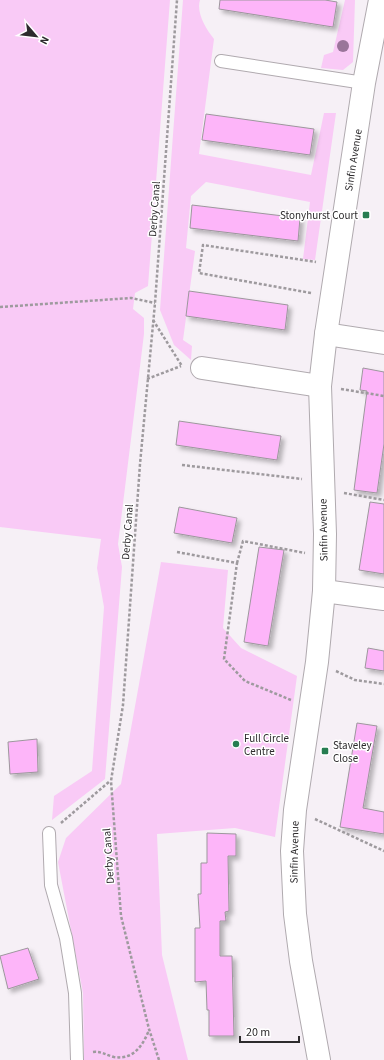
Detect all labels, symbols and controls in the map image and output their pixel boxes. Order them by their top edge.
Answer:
north arrow [16,16,56,56]
text: N [36,34,53,47]
street label: Sinfin Avenue [341,127,366,192]
street label: Derby Canal [145,181,164,237]
place label: Stonyhurst Court [280,208,358,223]
marker: Stonyhurst Court [361,210,371,220]
street label: Sinfin Avenue [315,498,332,561]
street label: Derby Canal [118,504,137,560]
place label: Full Circle Centre [244,731,290,759]
place label: Staveley Close [333,738,372,766]
marker: Full Circle Centre [231,739,241,749]
marker: Staveley Close [320,746,330,756]
street label: Sinfin Avenue [286,820,303,883]
street label: Derby Canal [99,828,118,884]
scale bar [240,1018,299,1044]
text: 20 m [246,1024,270,1041]

